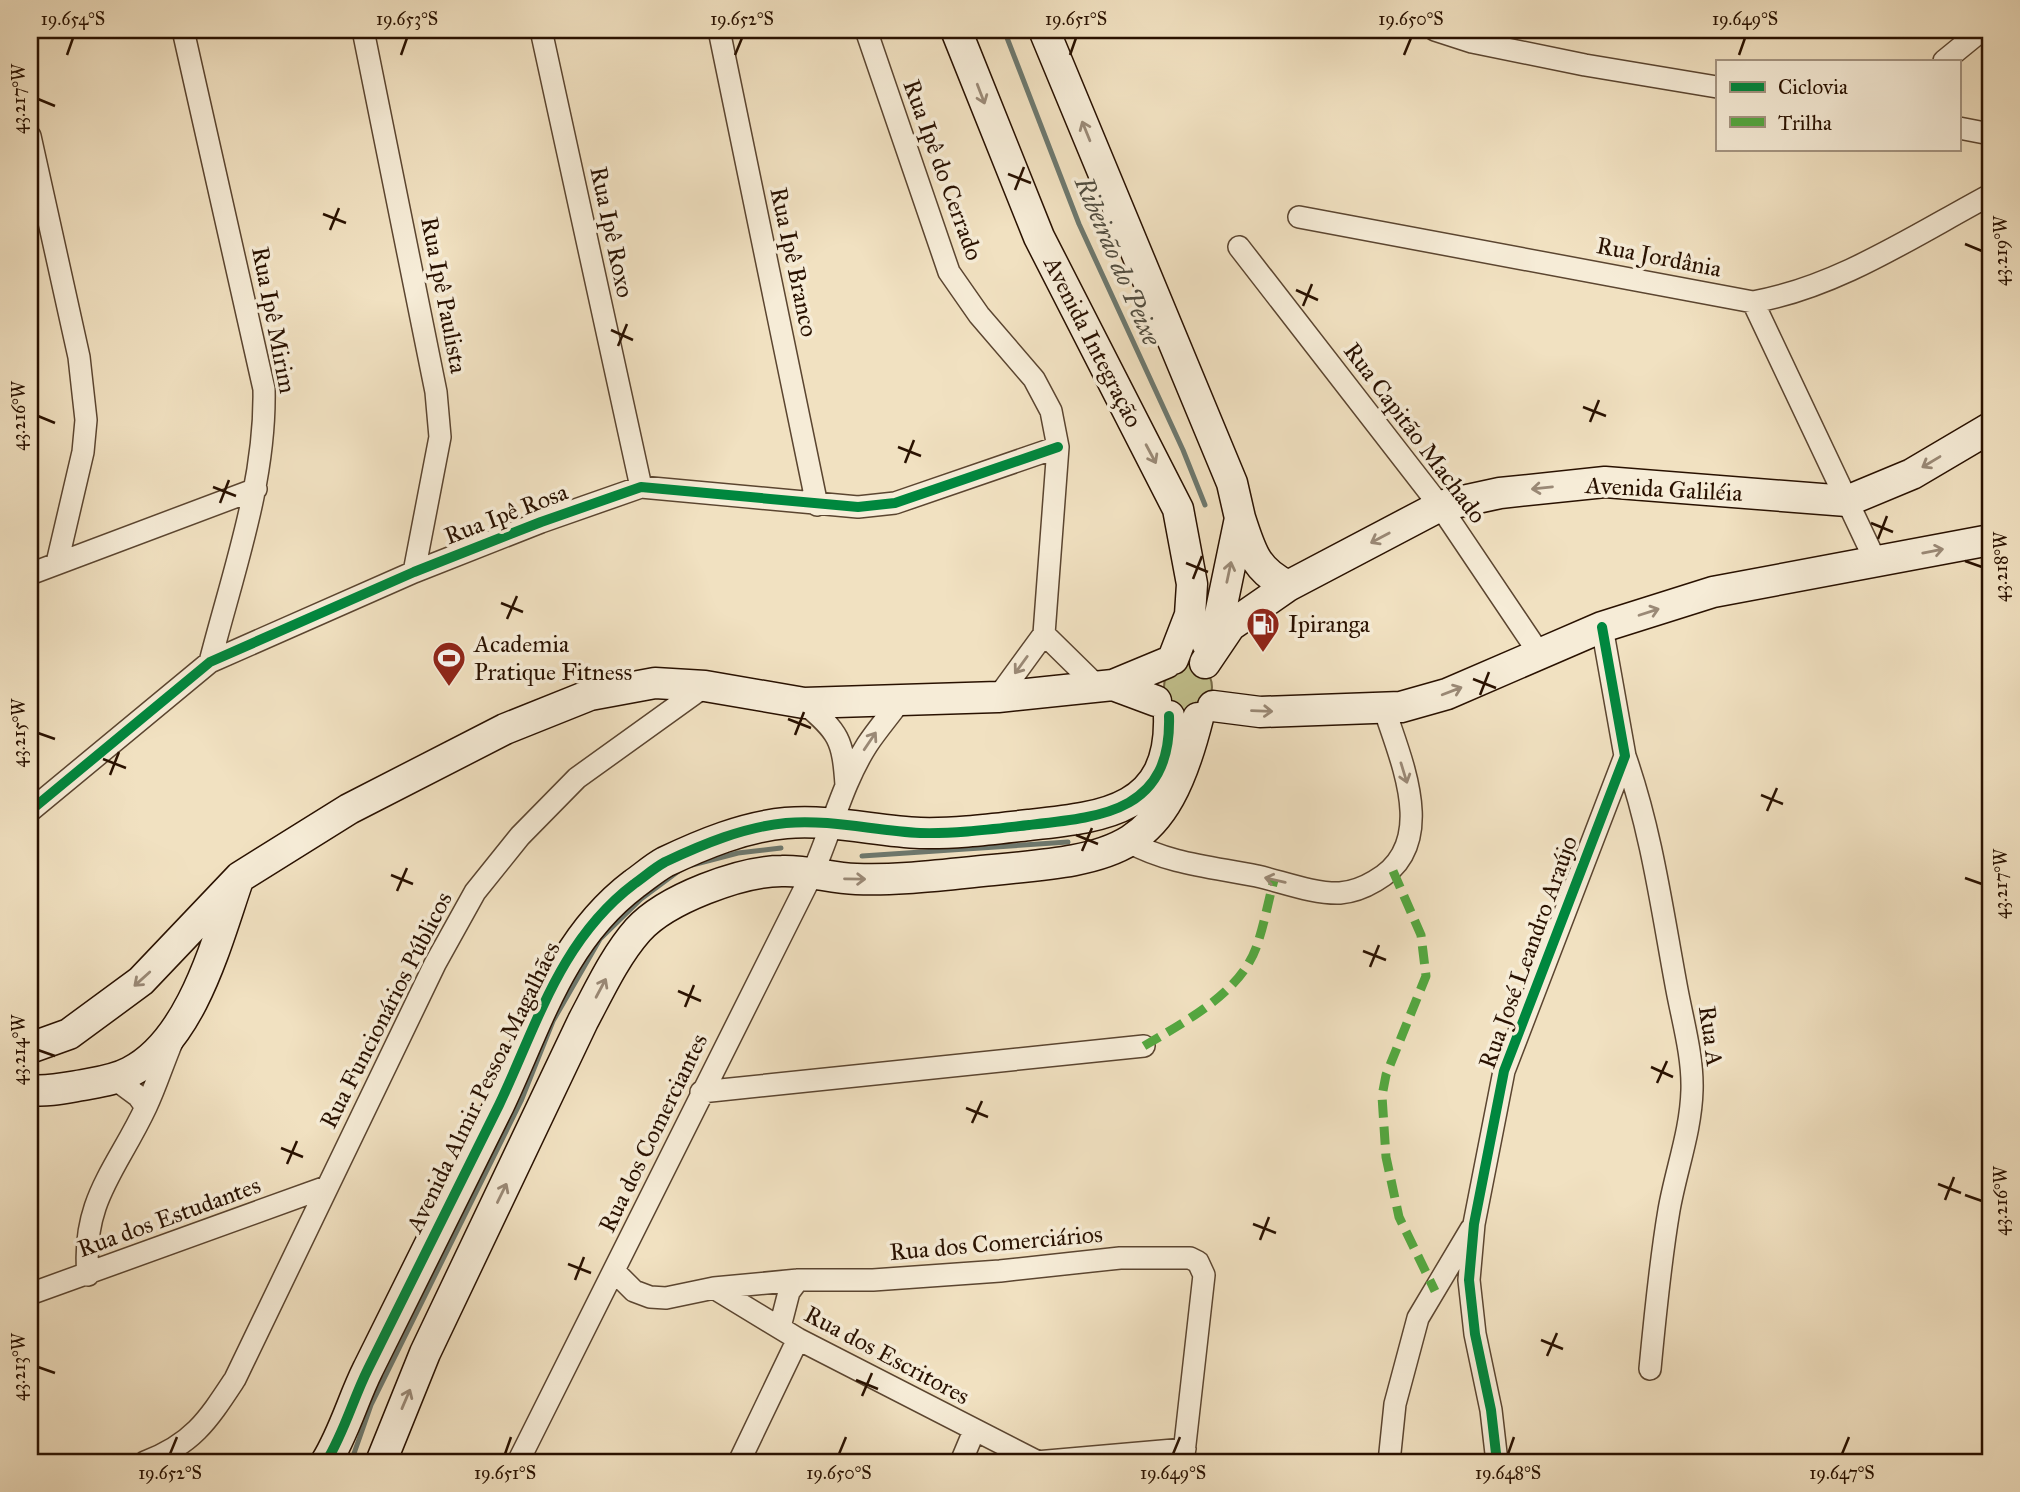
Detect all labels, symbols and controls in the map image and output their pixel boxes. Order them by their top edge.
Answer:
text: 19.654°S [41,8,105,30]
text: 19.653°S [376,8,438,30]
text: 19.652°S [710,8,774,30]
text: 19.651°S [1045,8,1107,30]
text: 19.650°S [1378,8,1444,30]
text: 19.649°S [1712,8,1778,30]
legend [1716,60,1960,150]
text: 43.217°W [8,63,30,134]
text: Ciclovia [1778,74,1848,100]
street label: Rua Ipê do Cerrado [896,75,990,265]
one-way arrow [975,82,988,104]
text: Trilha [1778,110,1832,136]
one-way arrow [1079,121,1092,142]
street label: Rua Ipê Roxo [583,164,641,300]
water label: Ribeirão do Peixe [1068,171,1168,351]
street label: Rua Ipê Branco [764,184,824,340]
street label: Rua Ipê Paulista [414,214,474,377]
text: 43.219°W [1990,215,2012,286]
street label: Rua Jordânia [1594,230,1725,284]
street label: Rua Ipê Mirim [245,244,303,396]
street label: Avenida Integração [1037,251,1149,432]
street label: Rua Capitão Machado [1337,337,1493,529]
text: 43.216°W [8,380,30,451]
one-way arrow [1145,443,1158,464]
one-way arrow [1922,456,1942,470]
street label: Avenida Galiléia [1584,470,1744,508]
street label: Rua Ipê Rosa [440,476,573,551]
one-way arrow [1531,482,1554,495]
text: 43.218°W [1990,531,2012,602]
one-way arrow [1370,532,1391,546]
one-way arrow [1921,544,1944,557]
one-way arrow [1222,561,1236,584]
fuel station icon: Ipiranga [1244,605,1282,654]
one-way arrow [1638,605,1660,617]
place label: Ipiranga [1288,609,1371,639]
place label: Academia Pratique Fitness [473,629,632,687]
sports icon: Academia Pratique Fitness [430,639,468,688]
one-way arrow [1014,655,1028,674]
one-way arrow [1441,684,1462,697]
text: 43.215°W [8,698,30,767]
one-way arrow [1251,705,1274,718]
one-way arrow [864,732,878,752]
one-way arrow [1399,762,1412,784]
street label: Rua José Leandro Araújo [1472,831,1584,1073]
text: 43.217°W [1990,848,2012,919]
one-way arrow [843,872,866,886]
one-way arrow [1264,873,1287,887]
street label: Rua Funcionários Públicos [313,887,459,1133]
street label: Avenida Almir Pessoa Magalhães [399,937,567,1238]
one-way arrow [133,971,151,987]
one-way arrow [594,978,608,999]
street label: Rua A [1692,1004,1730,1068]
text: 43.214°W [8,1014,30,1085]
street label: Rua dos Comerciantes [592,1029,714,1237]
text: 43.216°W [1990,1165,2012,1236]
street label: Rua dos Estudantes [73,1170,265,1264]
one-way arrow [495,1183,509,1204]
street label: Rua dos Comerciários [888,1219,1104,1267]
street label: Rua dos Escritores [799,1299,975,1411]
text: 43.213°W [8,1332,30,1401]
one-way arrow [400,1389,413,1410]
text: 19.652°S [138,1462,202,1484]
text: 19.651°S [474,1462,536,1484]
text: 19.650°S [806,1462,872,1484]
text: 19.649°S [1140,1462,1206,1484]
text: 19.648°S [1475,1462,1541,1484]
text: 19.647°S [1809,1462,1875,1484]

